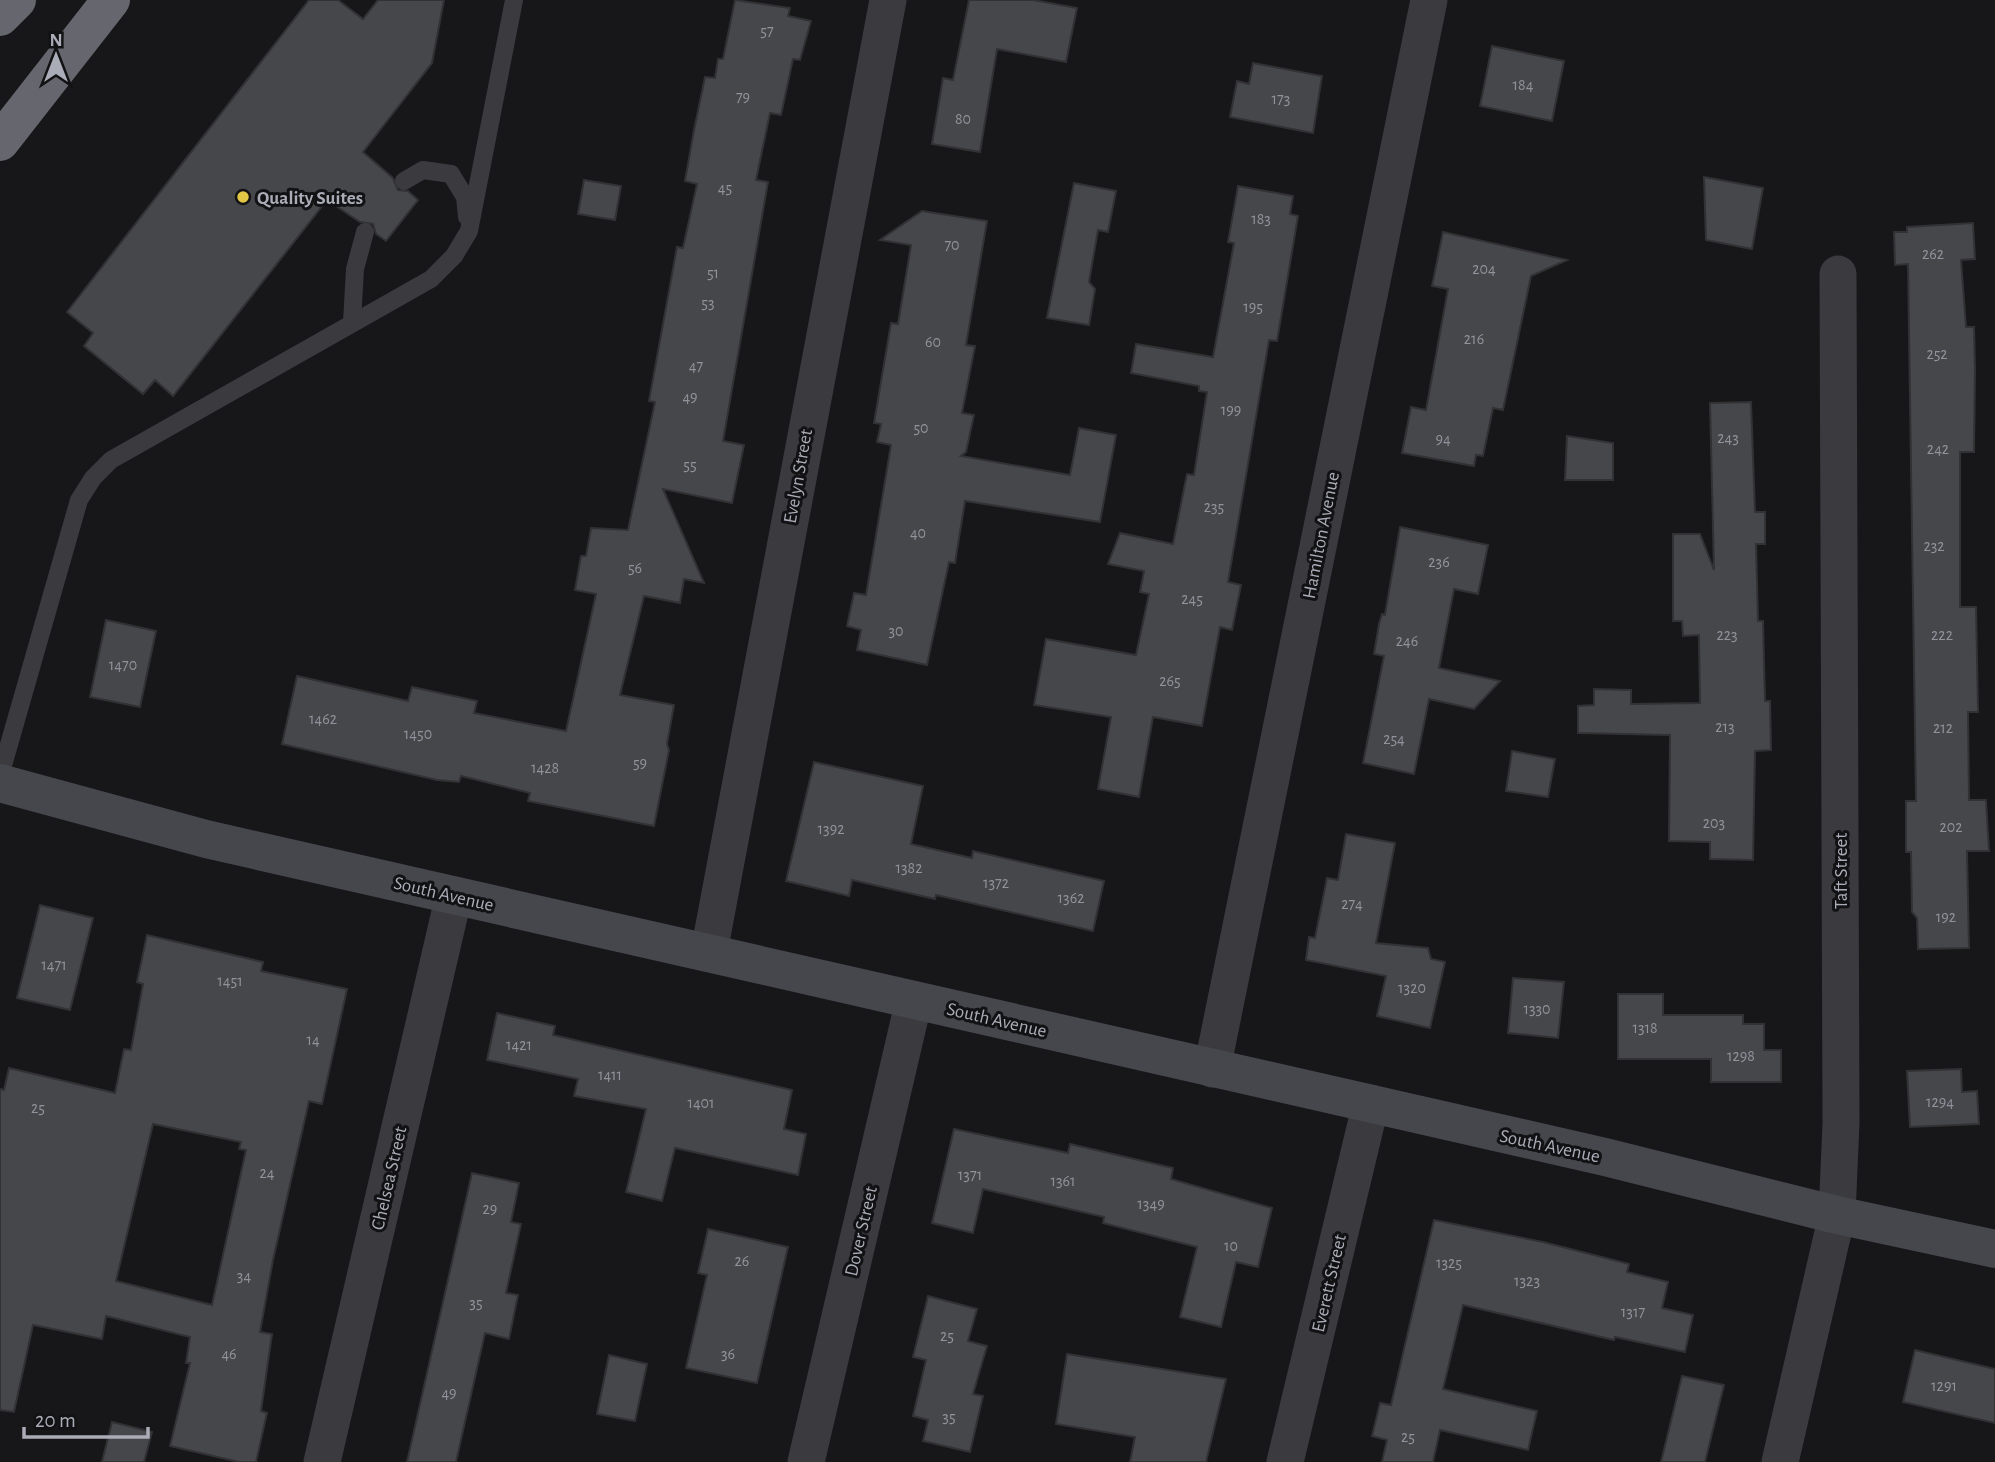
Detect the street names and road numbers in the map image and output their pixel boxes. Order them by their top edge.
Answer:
street label: Evelyn Street [781,428,816,525]
street label: Hamilton Avenue [1300,470,1343,600]
street label: Taft Street [1832,833,1851,909]
street label: South Avenue [392,874,496,915]
street label: South Avenue [945,1000,1049,1041]
street label: Chelsea Street [368,1125,411,1232]
street label: South Avenue [1498,1127,1602,1166]
street label: Dover Street [842,1184,881,1278]
street label: Everett Street [1309,1232,1350,1334]

